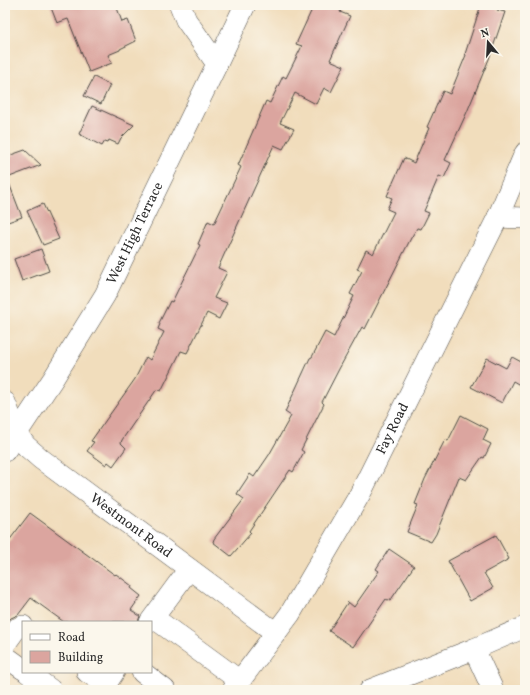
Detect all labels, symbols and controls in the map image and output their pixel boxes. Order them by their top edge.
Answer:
north arrow [468,22,508,62]
text: N [479,26,491,42]
street label: West High Terrace [102,179,168,288]
street label: Fay Road [372,400,413,458]
street label: Westmont Road [86,489,176,563]
legend [22,621,152,673]
text: Road [58,630,85,646]
text: Building [58,650,103,666]

